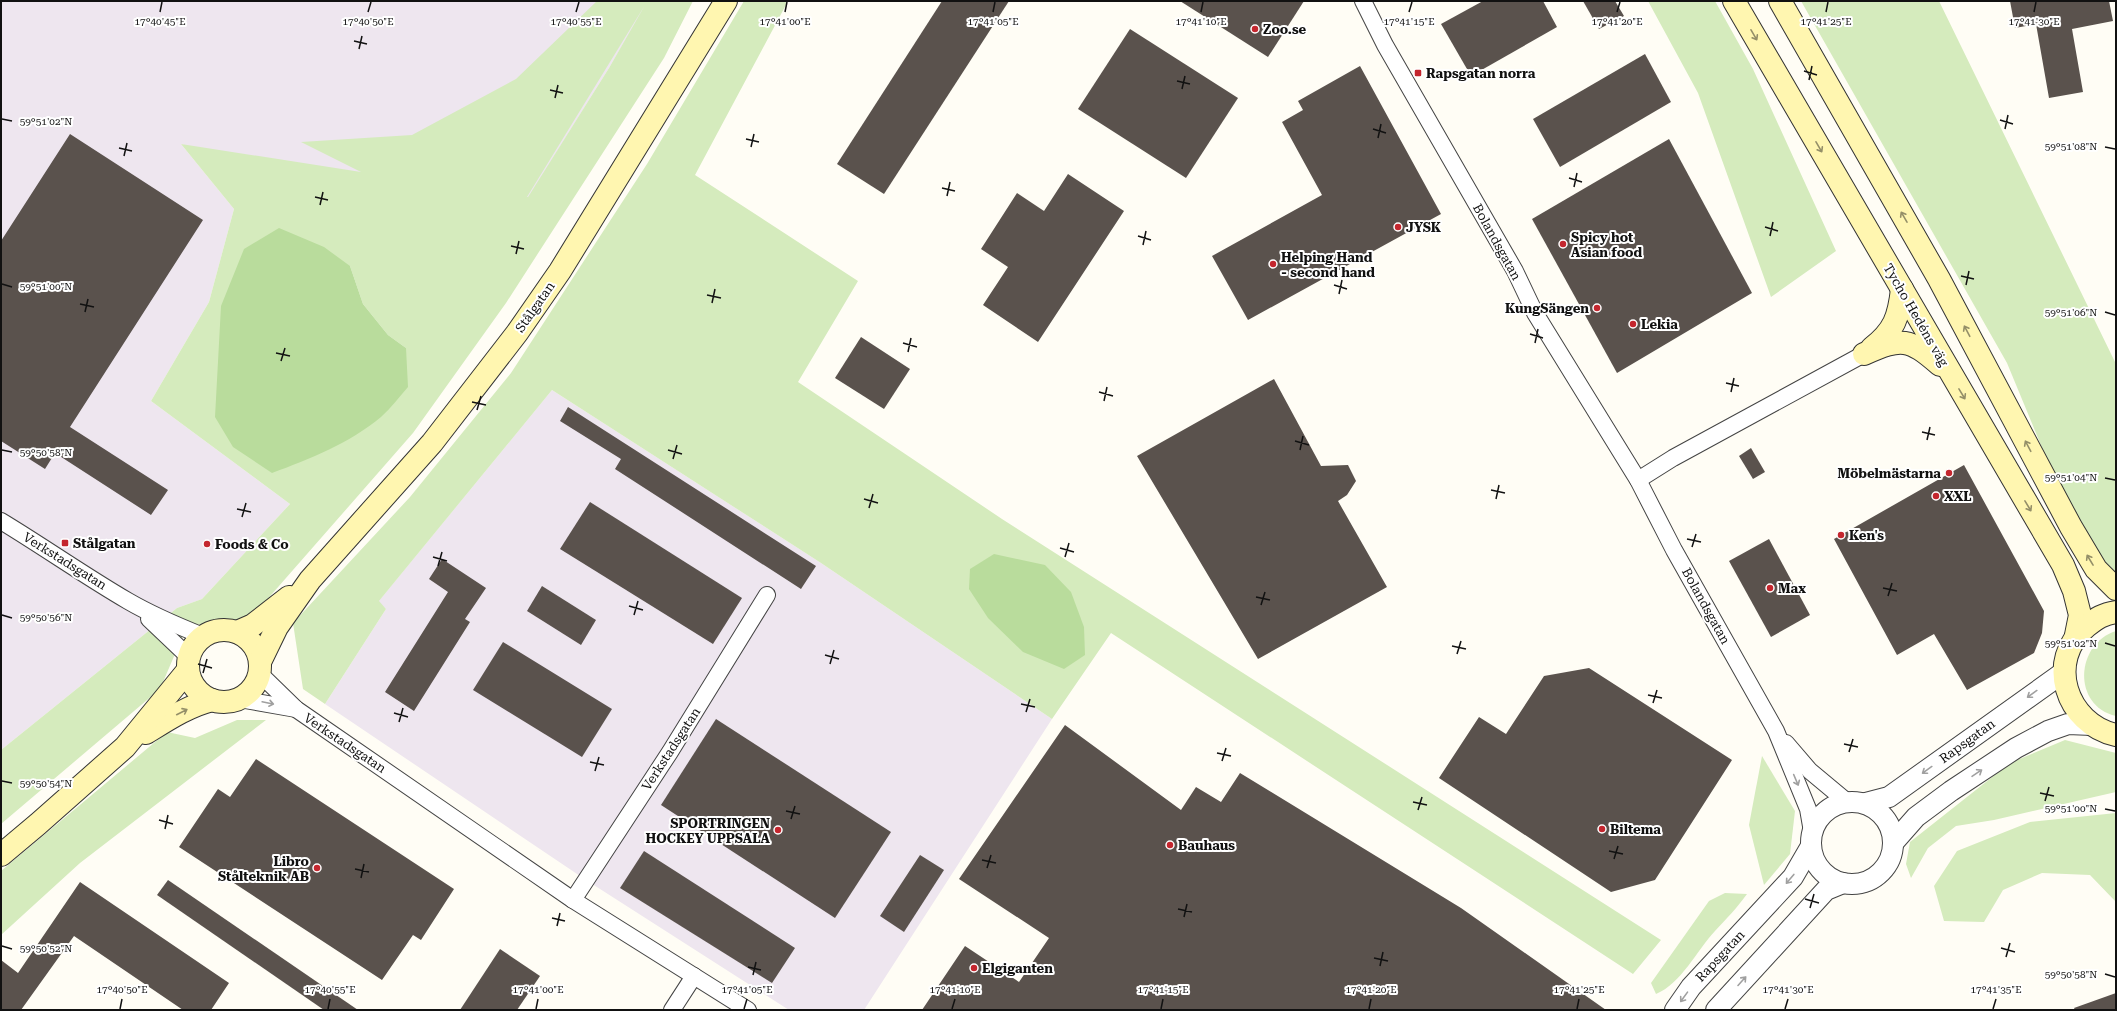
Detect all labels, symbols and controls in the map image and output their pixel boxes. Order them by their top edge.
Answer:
text: 17°40'45"E [134,16,186,27]
text: 17°40'50"E [342,16,394,27]
text: 17°40'55"E [550,16,602,27]
text: 17°41'00"E [759,16,811,27]
text: 17°41'05"E [967,16,1019,27]
text: 17°41'10"E [1175,16,1227,27]
text: 17°41'15"E [1383,16,1435,27]
text: 17°41'20"E [1591,16,1643,27]
text: 17°41'25"E [1800,16,1852,27]
text: 17°41'30"E [2008,16,2060,27]
place label: Zoo.se [1263,22,1307,37]
marker: Zoo.se [1250,24,1260,34]
one-way arrow [1750,29,1758,41]
place label: Rapsgatan norra [1426,66,1536,81]
marker: Rapsgatan norra [1413,68,1423,78]
text: 59°51'02"N [20,116,72,127]
one-way arrow [1816,141,1824,153]
text: 59°51'08"N [2045,141,2097,152]
street label: Bolandsgatan [1470,201,1524,283]
one-way arrow [1899,211,1907,223]
place label: JYSK [1406,220,1442,235]
marker: JYSK [1393,222,1403,232]
place label: Spicy hot Asian food [1571,230,1642,260]
marker: Spicy hot Asian food [1558,239,1568,249]
place label: Helping Hand - second hand [1281,250,1375,280]
marker: Helping Hand - second hand [1268,259,1278,269]
street label: Tycho Hedéns väg [1881,261,1952,369]
street label: Stålgatan [512,278,558,335]
text: 59°51'00"N [20,281,72,292]
place label: KungSängen [1505,301,1589,316]
marker: KungSängen [1592,303,1602,313]
text: 59°51'06"N [2045,307,2097,318]
place label: Lekia [1641,317,1678,332]
marker: Lekia [1628,319,1638,329]
one-way arrow [1962,325,1970,337]
one-way arrow [1958,388,1966,399]
one-way arrow [2024,440,2031,452]
text: 59°50'58"N [20,447,72,458]
place label: Möbelmästarna [1837,466,1941,481]
marker: Möbelmästarna [1944,468,1954,478]
text: 59°51'04"N [2045,472,2097,483]
place label: XXL [1944,489,1972,504]
marker: XXL [1931,491,1941,501]
one-way arrow [2025,500,2033,512]
place label: Ken's [1849,528,1884,543]
street label: Verkstadsgatan [20,529,110,593]
marker: Ken's [1836,530,1846,540]
place label: Stålgatan [73,536,136,551]
place label: Foods & Co [215,537,289,552]
marker: Stålgatan [60,538,70,548]
marker: Foods & Co [202,539,212,549]
one-way arrow [2086,554,2094,566]
street label: Bolandsgatan [1679,565,1733,647]
place label: Max [1778,581,1806,596]
marker: Max [1765,583,1775,593]
text: 59°50'56"N [20,612,72,623]
text: 59°51'02"N [2045,638,2097,649]
one-way arrow [2027,690,2038,698]
one-way arrow [261,700,274,708]
street label: Verkstadsgatan [639,704,704,793]
one-way arrow [176,707,188,715]
street label: Verkstadsgatan [301,710,389,776]
street label: Rapsgatan [1936,715,1998,766]
one-way arrow [1921,766,1932,774]
one-way arrow [1971,769,1982,777]
one-way arrow [1793,774,1801,786]
text: 59°50'54"N [20,778,72,789]
text: 59°51'00"N [2045,803,2097,814]
place label: SPORTRINGEN HOCKEY UPPSALA [646,816,771,846]
place label: Biltema [1610,822,1661,837]
marker: Biltema [1597,824,1607,834]
marker: SPORTRINGEN HOCKEY UPPSALA [773,825,783,835]
place label: Bauhaus [1178,838,1235,853]
marker: Bauhaus [1165,840,1175,850]
place label: Libro Stålteknik AB [218,854,309,884]
marker: Libro Stålteknik AB [312,863,322,873]
one-way arrow [1785,874,1794,885]
street label: Rapsgatan [1692,927,1748,985]
text: 59°50'52"N [20,943,72,954]
place label: Elgiganten [982,961,1053,976]
marker: Elgiganten [969,963,979,973]
text: 59°50'58"N [2045,969,2097,980]
one-way arrow [1738,976,1747,986]
text: 17°40'50"E [96,984,148,995]
text: 17°40'55"E [304,984,356,995]
text: 17°41'00"E [512,984,564,995]
text: 17°41'05"E [721,984,773,995]
text: 17°41'10"E [929,984,981,995]
text: 17°41'15"E [1137,984,1189,995]
text: 17°41'20"E [1345,984,1397,995]
text: 17°41'25"E [1553,984,1605,995]
text: 17°41'30"E [1762,984,1814,995]
text: 17°41'35"E [1970,984,2022,995]
one-way arrow [1680,991,1688,1002]

